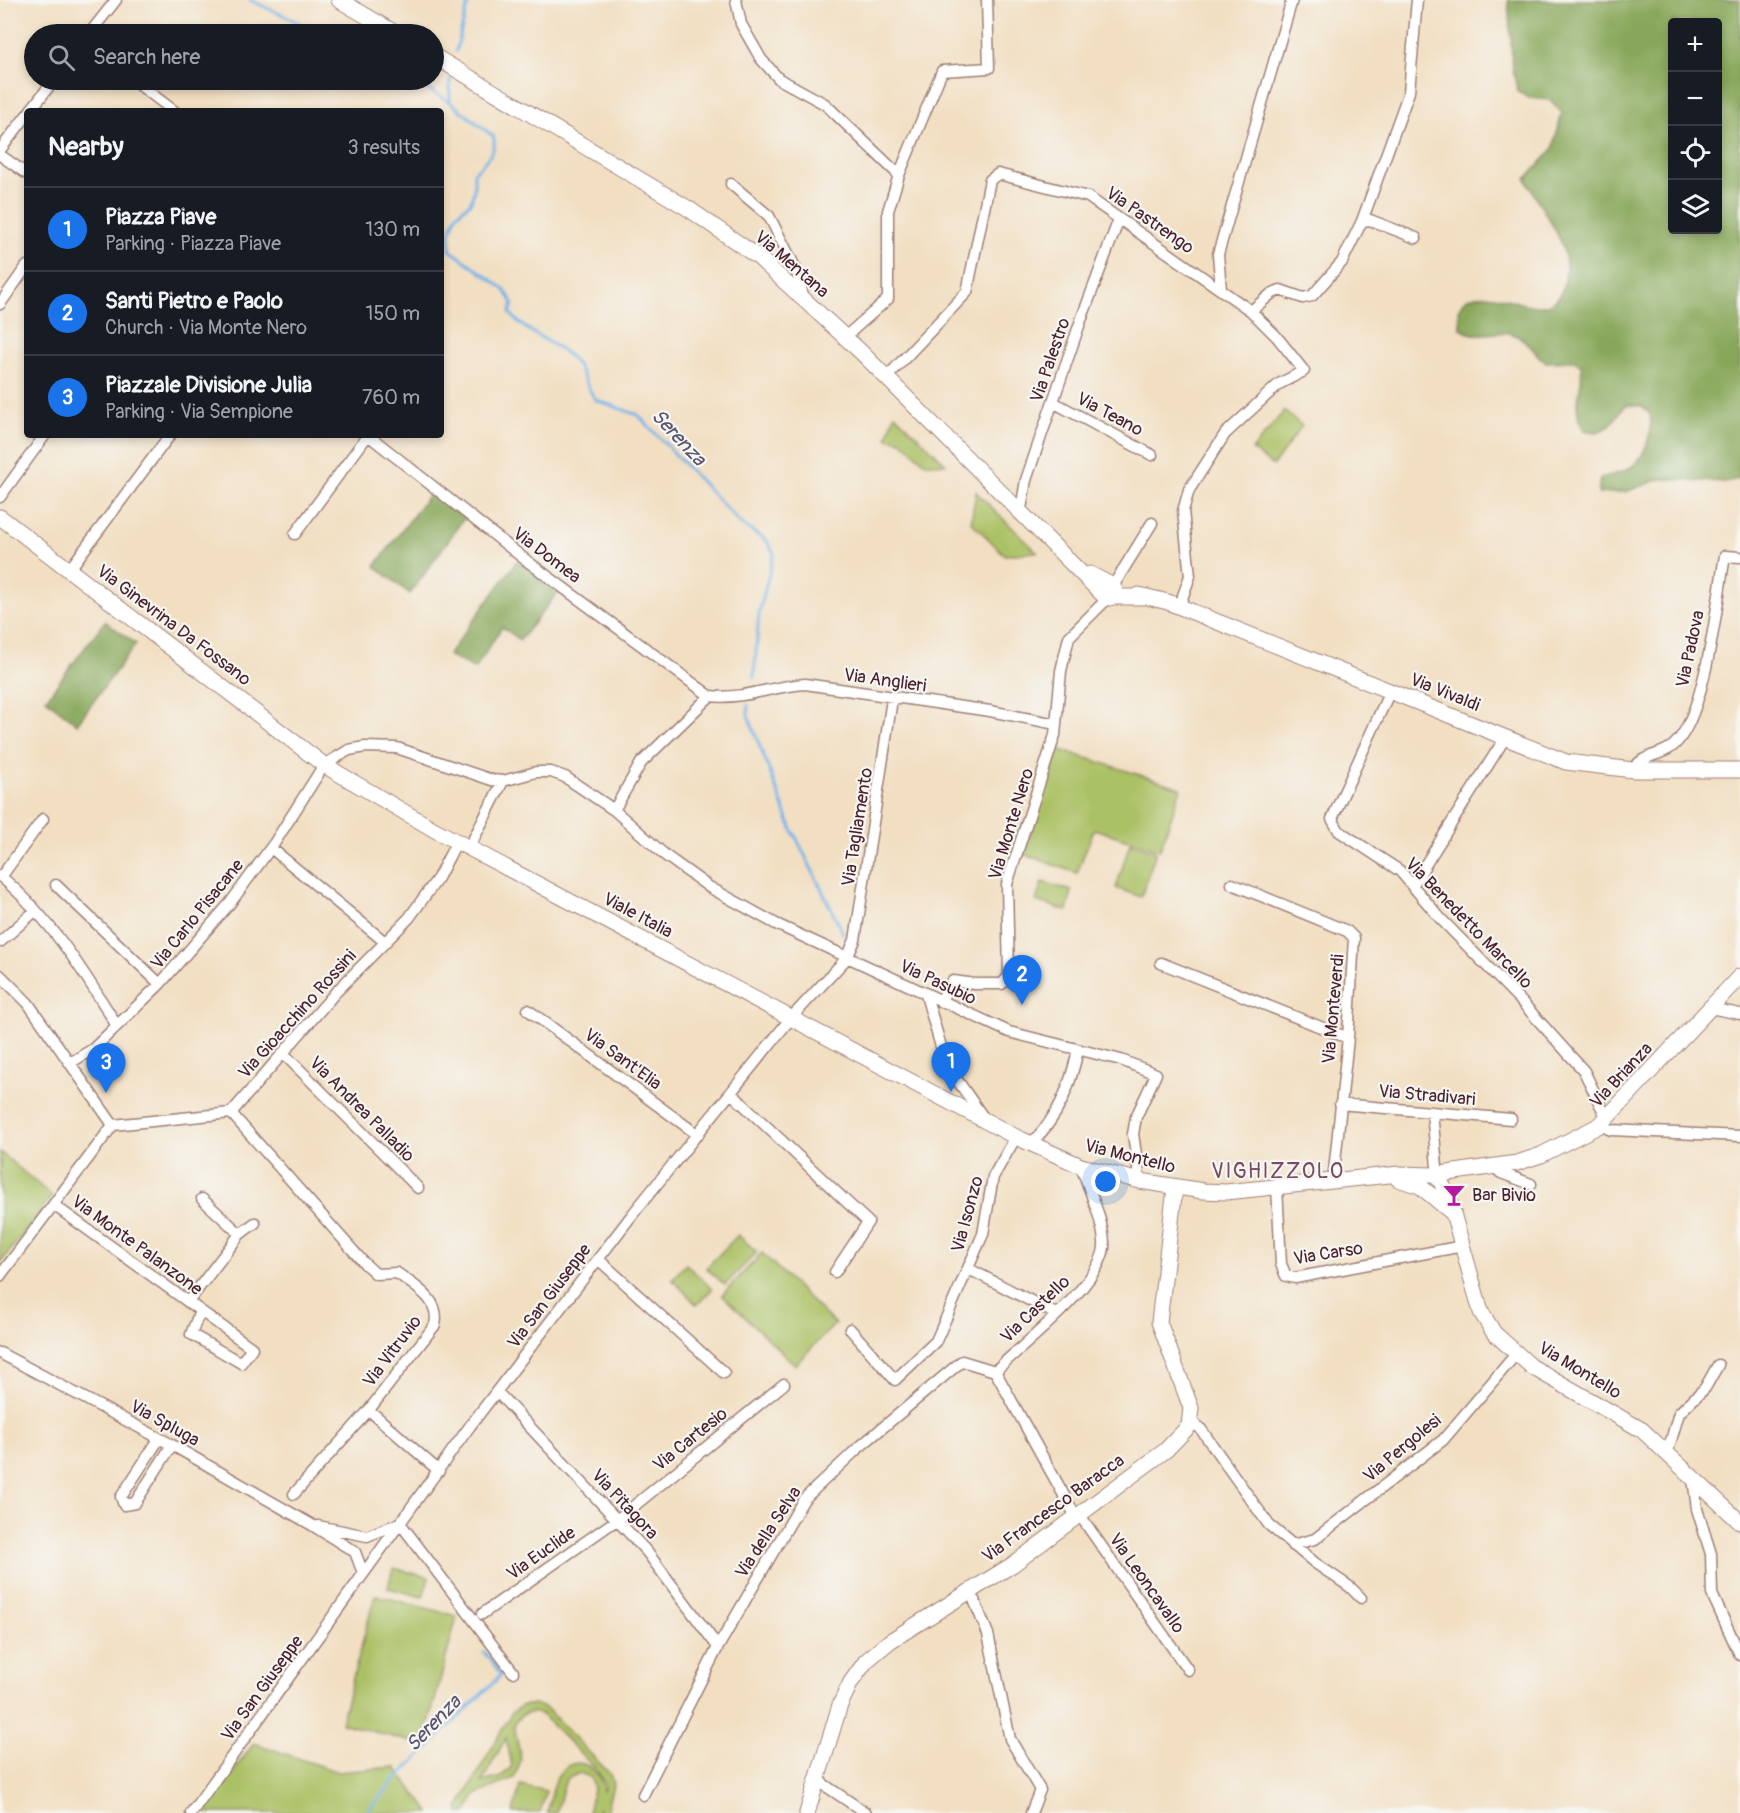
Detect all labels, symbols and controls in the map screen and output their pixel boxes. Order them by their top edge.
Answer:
map controls [1668,18,1722,234]
button: + [1668,18,1722,72]
search box [24,24,444,90]
icon: search [45,41,78,74]
text: Search here [93,43,200,71]
button: − [1668,72,1722,126]
button: locate [1668,126,1722,180]
text: Nearby [48,131,124,163]
text: 3 results [348,135,420,160]
button: layers [1668,180,1722,234]
street label: Via Pastrengo [1101,182,1199,259]
text: Piazza Piave [105,203,216,231]
text: 1 [64,217,71,242]
text: 130 m [365,217,420,242]
street label: Via Mentana [750,226,834,303]
text: Parking · Piazza Piave [105,231,281,256]
text: Santi Pietro e Paolo [105,287,283,315]
text: 2 [62,301,73,326]
text: 150 m [366,301,420,326]
street label: Via Palestro [1025,314,1076,406]
text: Church · Via Monte Nero [105,315,307,340]
text: Piazzale Divisione Julia [105,371,312,399]
text: 3 [62,385,73,410]
text: 760 m [362,385,420,410]
street label: Via Teano [1073,387,1147,442]
text: Parking · Via Sempione [105,399,293,424]
water label: Serenza [646,404,712,472]
street label: Via Domea [508,522,586,589]
street label: Via Ginevrina Da Fossano [92,560,256,691]
street label: Via Padova [1671,608,1710,690]
street label: Via Anglieri [842,663,928,698]
street label: Via Vivaldi [1406,668,1483,717]
street label: Via Monte Nero [984,765,1039,883]
street label: Via Tagliamento [837,766,878,888]
street label: Via Benedetto Marcello [1400,853,1538,994]
street label: Via Carlo Pisacane [146,854,249,974]
street label: Viale Italia [599,887,677,943]
street label: Via Gioacchino Rossini [233,945,361,1084]
street label: Via Monteverdi [1317,953,1350,1065]
street label: Via Pasubio [896,955,980,1010]
pin: 2 [1002,956,1042,1005]
street label: Via Sant'Elia [579,1023,666,1095]
street label: Via Brianza [1585,1038,1658,1113]
pin: 1 [932,1042,970,1092]
pin: 3 [86,1044,126,1093]
street label: Via Andrea Palladio [304,1052,420,1167]
street label: Via Stradivari [1377,1080,1477,1111]
street label: Via Montello [1082,1134,1178,1179]
district label: VIGHIZZOLO [1211,1158,1345,1185]
your location [1091,1167,1120,1196]
street label: Via Isonzo [946,1173,989,1255]
bar icon: Bar Bivio [1441,1182,1467,1208]
place label: Bar Bivio [1472,1184,1536,1207]
street label: Via Monte Palanzone [67,1190,207,1301]
street label: Via Carso [1292,1237,1365,1270]
street label: Via San Giuseppe [502,1239,596,1353]
street label: Via Castello [996,1270,1075,1348]
street label: Via Vitruvio [358,1311,427,1392]
street label: Via Montello [1534,1337,1626,1404]
street label: Via Spluga [126,1395,204,1452]
street label: Via Cartesio [648,1402,732,1476]
street label: Via Pergolesi [1359,1409,1446,1488]
street label: Via Francesco Baracca [978,1449,1129,1568]
street label: Via Pitagora [586,1464,663,1545]
street label: Via della Selva [730,1482,807,1583]
street label: Via Euclide [502,1521,580,1586]
street label: Via Leoncavallo [1104,1529,1190,1638]
street label: Via San Giuseppe [216,1631,309,1746]
water label: Serenza [400,1689,467,1757]

